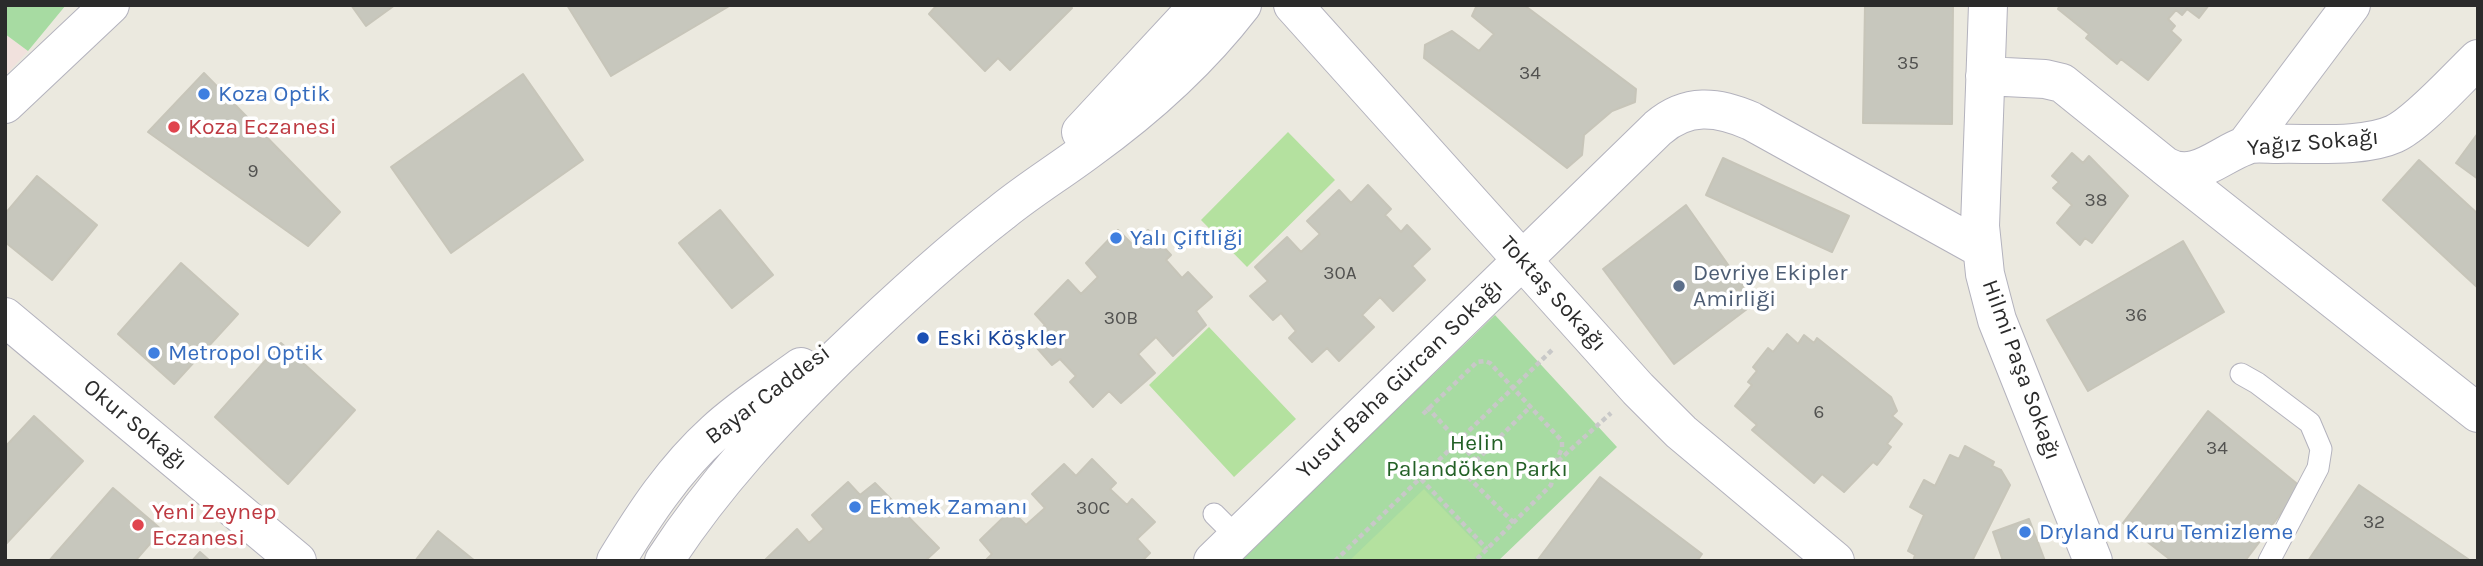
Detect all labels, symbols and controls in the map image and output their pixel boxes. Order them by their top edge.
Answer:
house number: 35 [1897,53,1919,75]
house number: 34 [1519,63,1541,85]
place label: Koza Optik [218,80,330,108]
marker: Koza Optik [196,86,212,102]
place label: Koza Eczanesi [188,113,337,141]
marker: Koza Eczanesi [166,119,182,135]
street label: Yağız Sokağı [2246,123,2380,163]
house number: 9 [247,161,259,183]
house number: 38 [2085,190,2107,212]
place label: Yalı Çiftliği [1130,224,1243,252]
marker: Yalı Çiftliği [1108,230,1124,246]
street label: Toktaş Sokağı [1494,231,1612,357]
place label: Devriye Ekipler Amirliği [1693,259,1847,313]
house number: 30A [1323,263,1357,285]
street label: Yusuf Baha Gürcan Sokağı [1291,273,1509,485]
street label: Hilmi Paşa Sokağı [1976,276,2066,464]
marker: Devriye Ekipler Amirliği [1671,278,1687,294]
house number: 36 [2125,305,2147,327]
house number: 30B [1104,308,1138,330]
place label: Eski Köşkler [937,324,1065,352]
marker: Eski Köşkler [915,330,931,346]
place label: Metropol Optik [168,339,323,367]
street label: Bayar Caddesi [700,339,836,451]
marker: Metropol Optik [146,345,162,361]
street label: Okur Sokağı [77,373,193,477]
house number: 6 [1814,402,1824,424]
park label: Helin Palandöken Parkı [1386,429,1568,483]
house number: 34 [2206,438,2228,460]
place label: Ekmek Zamanı [869,493,1028,521]
place label: Yeni Zeynep Eczanesi [152,498,276,552]
house number: 30C [1076,498,1110,520]
marker: Ekmek Zamanı [847,499,863,515]
house number: 32 [2363,512,2385,534]
marker: Yeni Zeynep Eczanesi [130,517,146,533]
place label: Dryland Kuru Temizleme [2039,518,2293,546]
marker: Dryland Kuru Temizleme [2017,524,2033,540]

